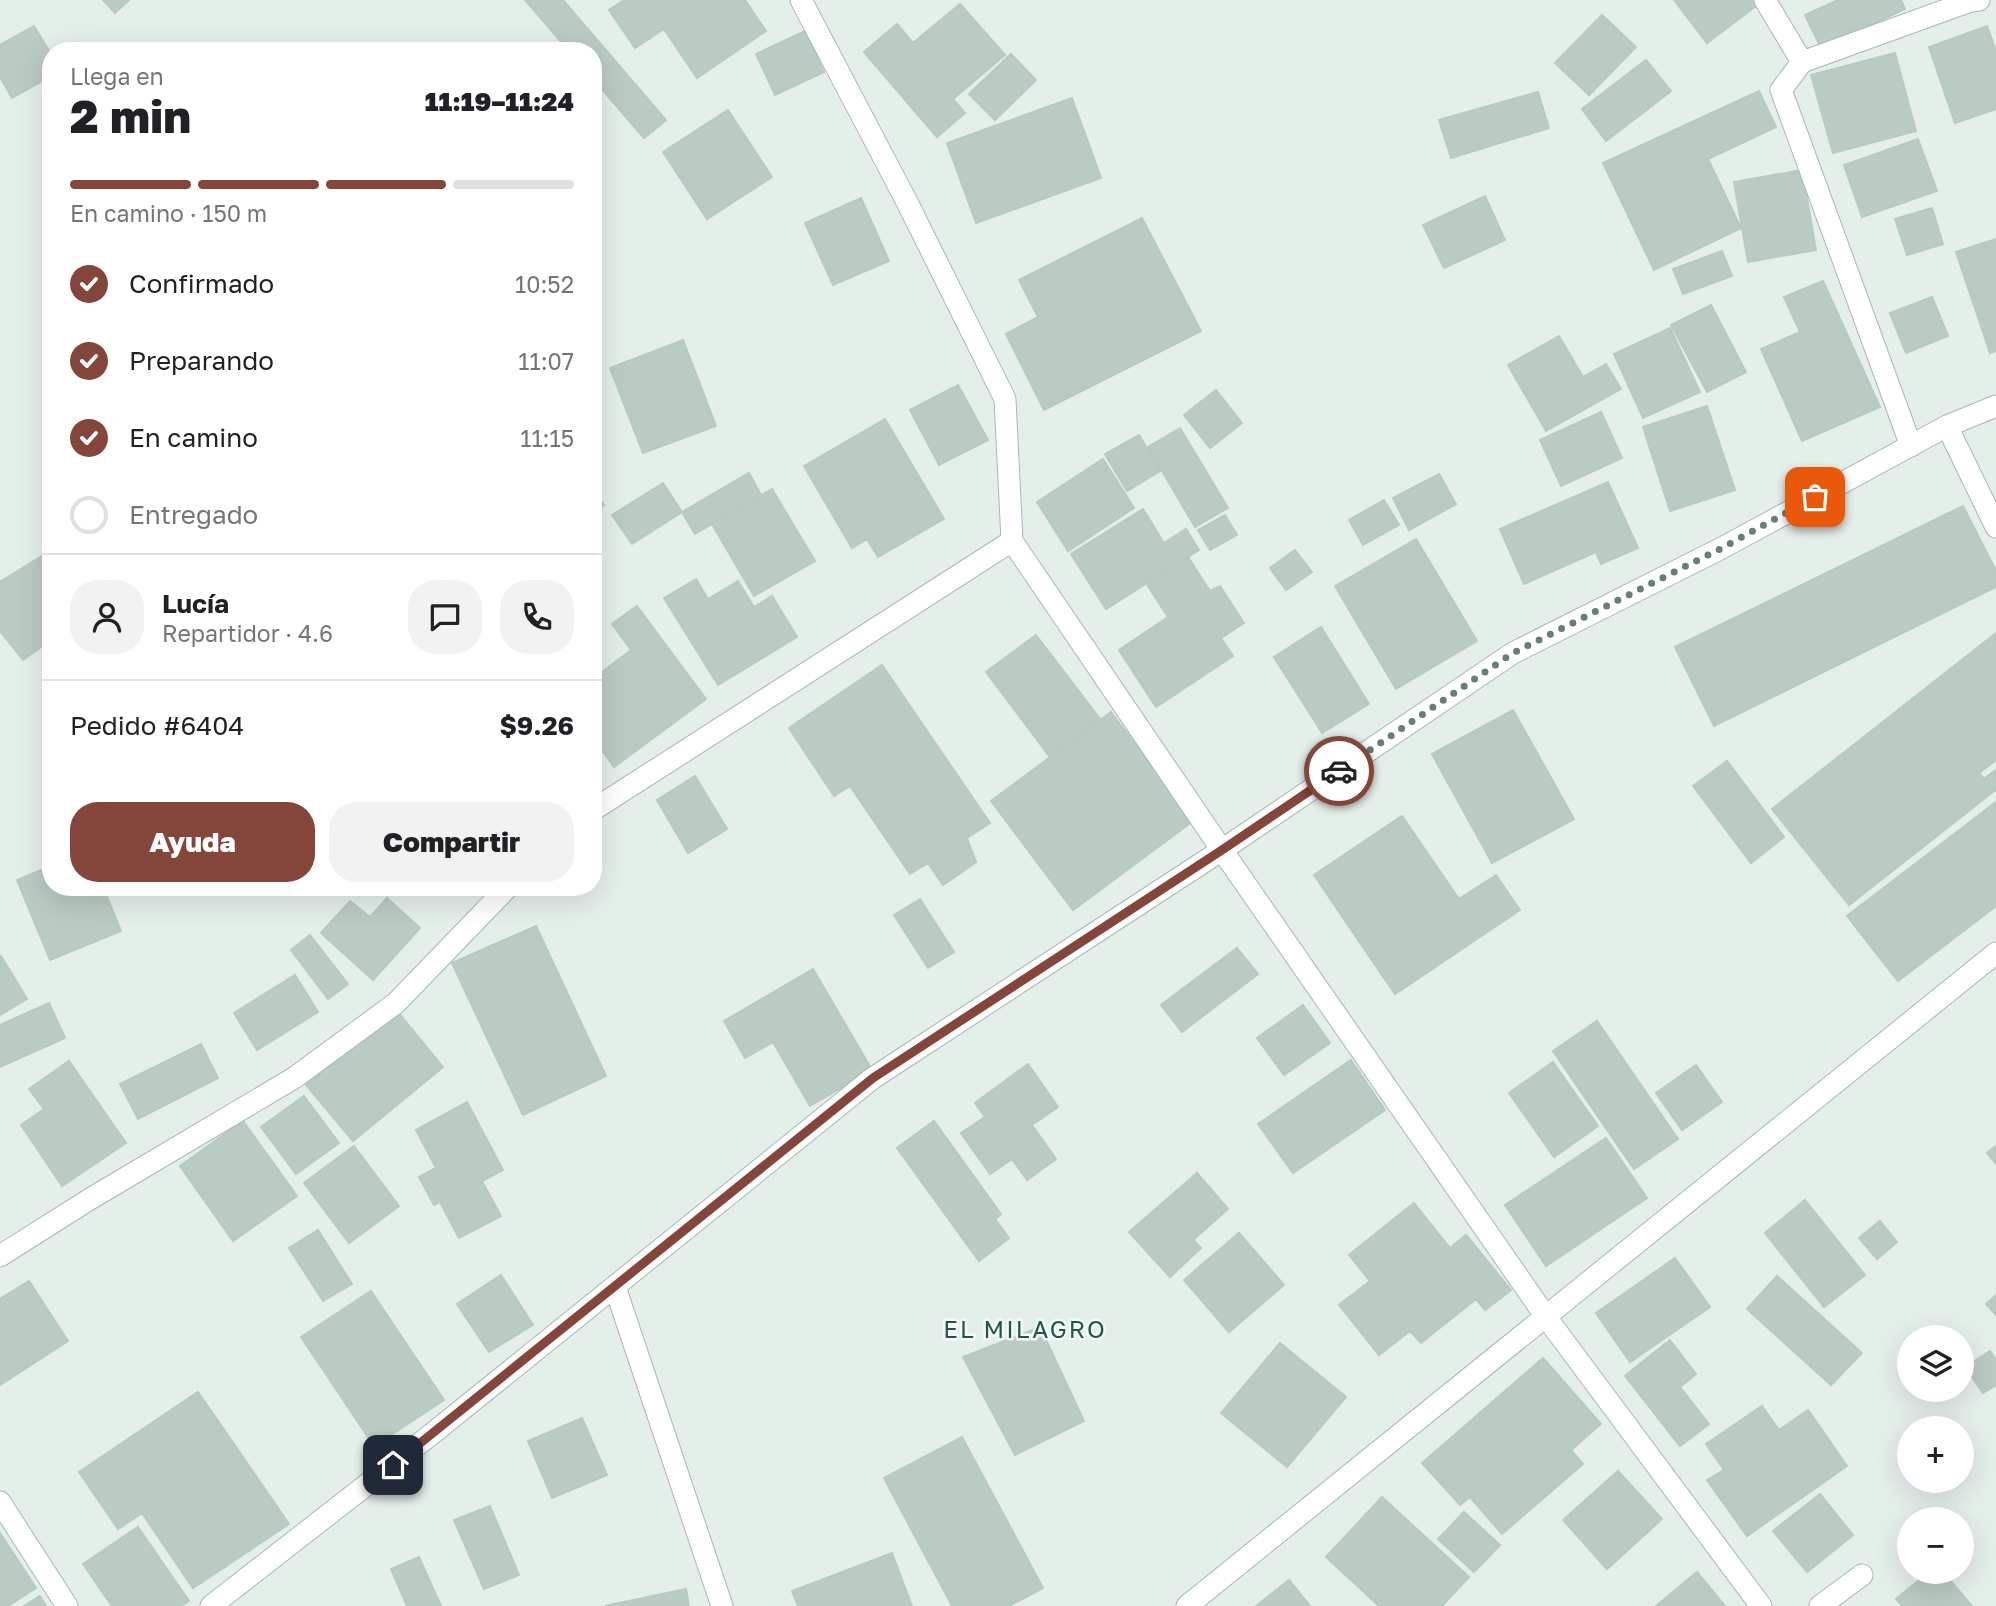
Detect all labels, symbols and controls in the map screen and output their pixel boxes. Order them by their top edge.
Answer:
text: Llega en [70,62,164,90]
text: 11:19–11:24 [425,86,574,117]
text: 2 min [70,88,191,143]
text: En camino · 150 m [70,199,267,227]
icon: check [70,265,108,303]
text: Confirmado [129,268,274,299]
text: 10:52 [515,270,574,298]
icon: check [70,342,108,380]
text: Preparando [129,345,274,376]
text: 11:07 [518,347,574,375]
icon: check [70,419,108,457]
text: En camino [129,422,258,453]
text: 11:15 [520,424,574,452]
pin [1785,467,1845,527]
icon: bag [1796,478,1834,516]
text: Entregado [129,499,258,530]
button: person [70,580,144,654]
button: chat [408,580,482,654]
button: phone [500,580,574,654]
text: Lucía [162,588,229,619]
text: Repartidor · 4.6 [162,619,333,647]
text: Pedido #6404 [70,710,244,741]
text: $9.26 [499,710,574,741]
courier [1304,736,1374,806]
icon: car [1320,752,1358,790]
button: Ayuda [70,802,315,882]
button: Compartir [329,802,574,882]
district label: EL MILAGRO [943,1314,1107,1343]
map controls [1897,1325,1974,1584]
button: layers [1897,1325,1974,1402]
button: + [1897,1416,1974,1493]
pin [363,1435,423,1495]
icon: home [374,1446,412,1484]
button: − [1897,1507,1974,1584]

